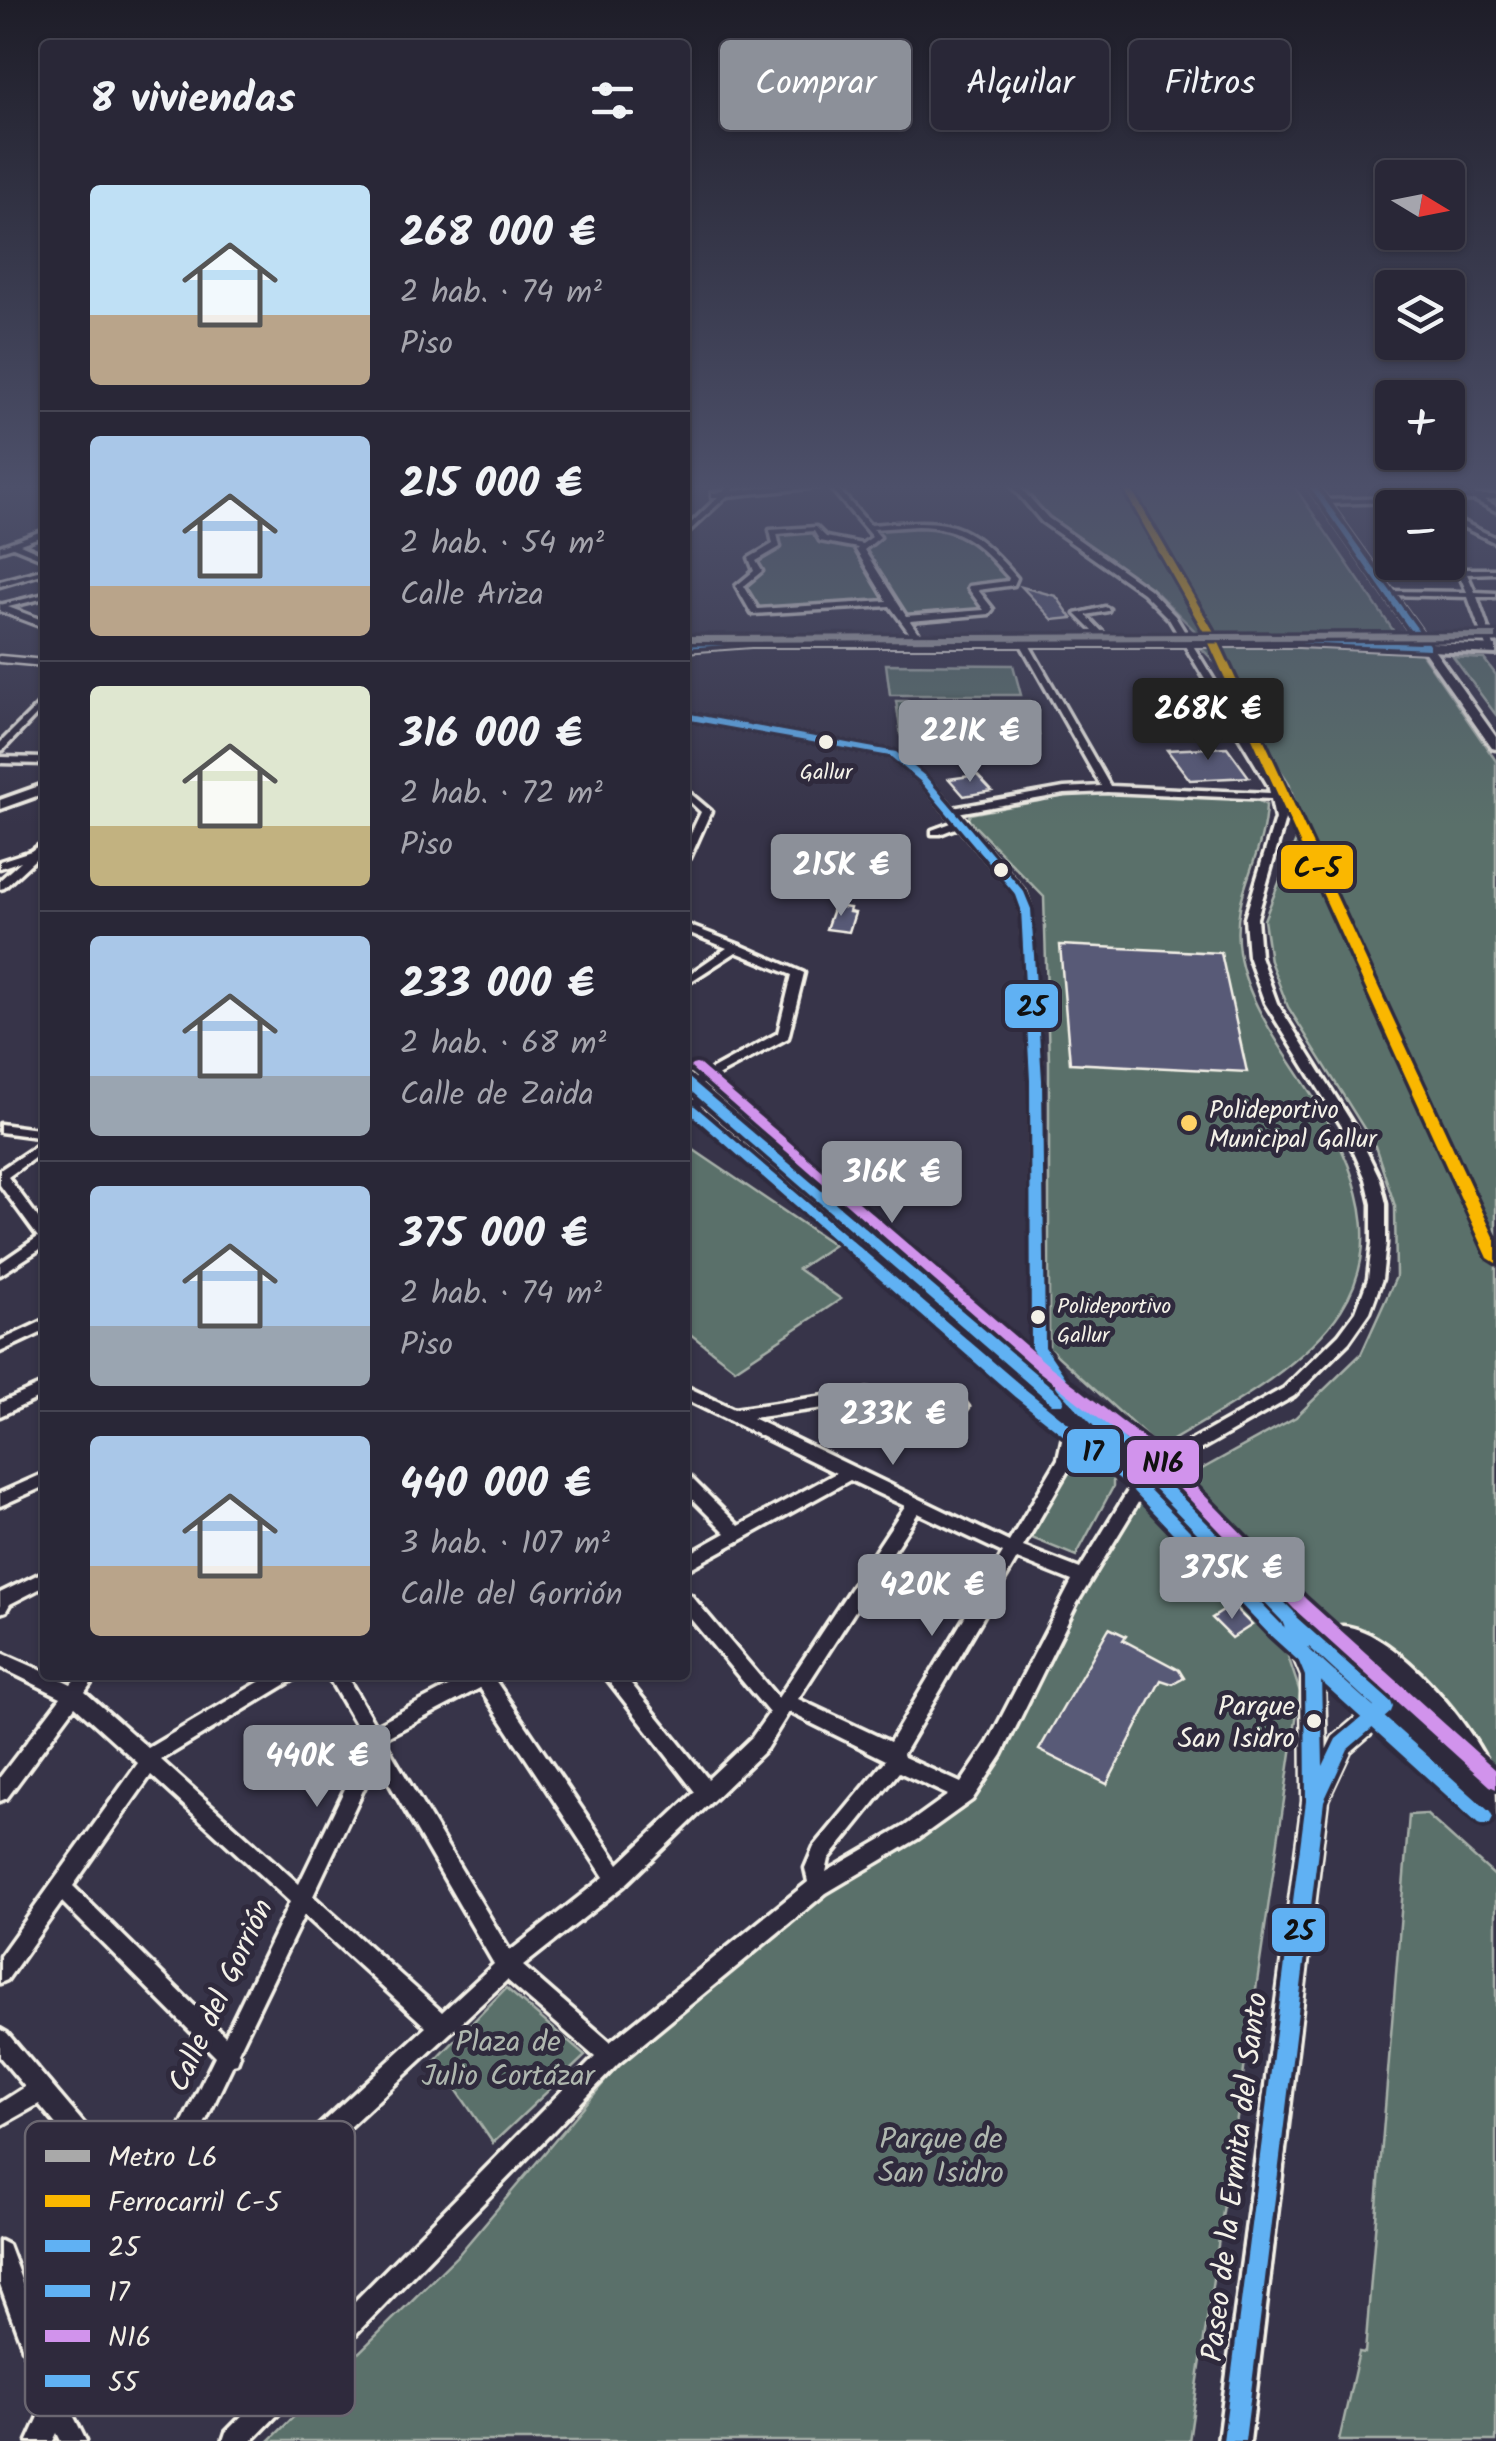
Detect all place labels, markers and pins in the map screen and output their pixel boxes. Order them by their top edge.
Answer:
pin: 268K € [1127,678,1289,763]
pin: 221K € [889,700,1051,785]
marker: Gallur [816,732,836,752]
place label: Gallur [800,756,854,791]
pin: 215K € [760,834,922,919]
unlabelled marker [991,860,1011,880]
place label: Polideportivo Municipal Gallur [1209,1091,1378,1160]
marker: Polideportivo Municipal Gallur [1178,1112,1200,1134]
pin: 316K € [811,1141,973,1226]
place label: Polideportivo Gallur [1057,1290,1171,1354]
marker: Polideportivo Gallur [1028,1307,1048,1327]
pin: 233K € [812,1383,974,1468]
pin: 375K € [1151,1537,1313,1622]
pin: 420K € [851,1554,1013,1639]
place label: Parque San Isidro [1178,1685,1295,1762]
marker: Parque San Isidro [1304,1711,1324,1731]
pin: 440K € [236,1725,398,1810]

